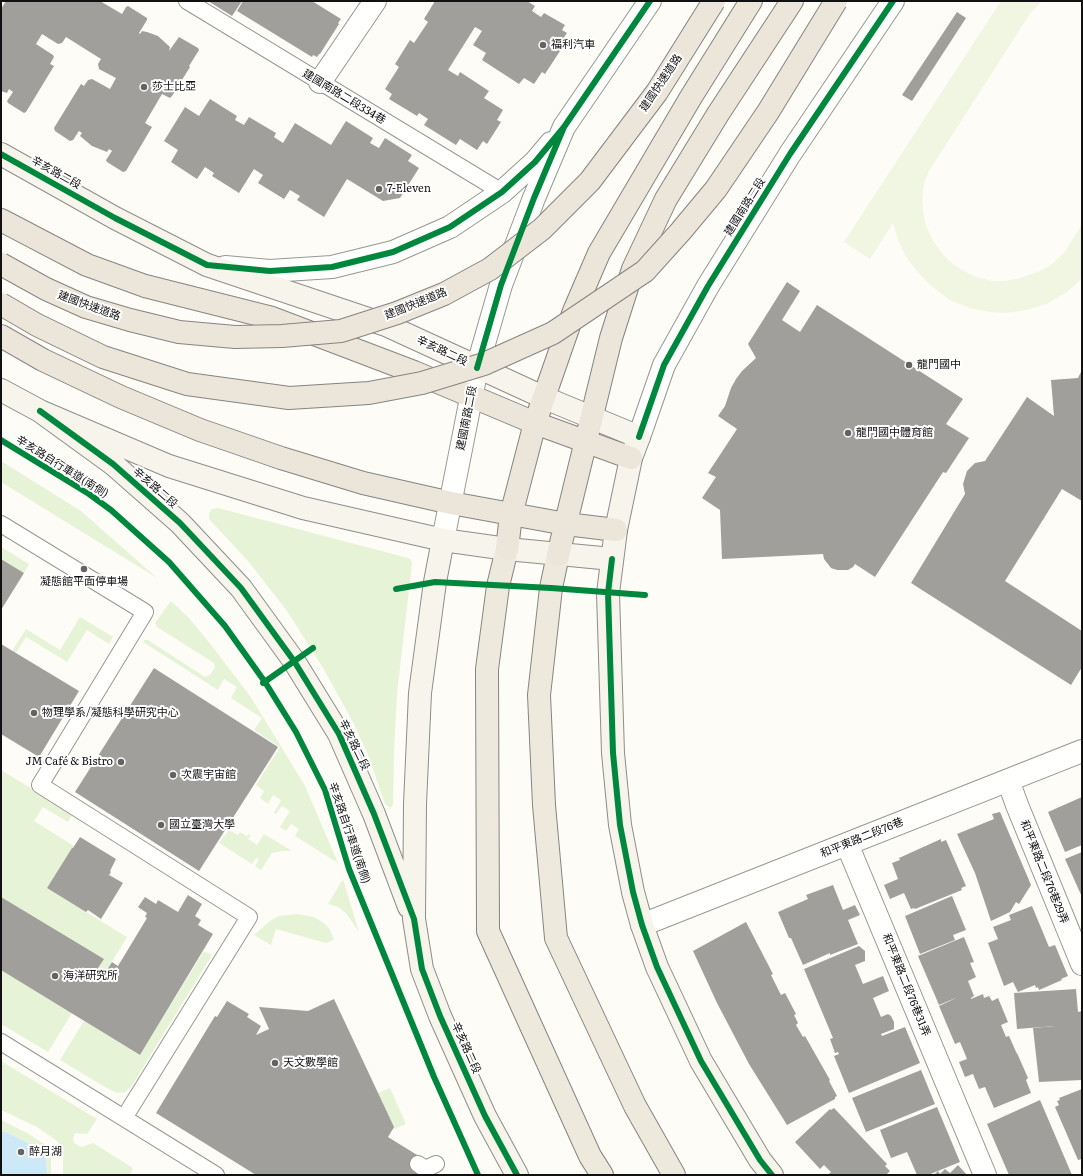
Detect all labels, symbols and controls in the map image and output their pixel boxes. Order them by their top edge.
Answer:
place label: 福利汽車 [551,38,595,52]
marker: 福利汽車 [538,40,548,50]
street label: 建國快速道路 [637,52,685,114]
street label: 建國南路二段334巷 [300,67,388,127]
place label: 莎士比亞 [152,80,196,94]
marker: 莎士比亞 [139,82,149,92]
street label: 辛亥路二段 [29,154,83,192]
street label: 建國南路二段 [722,176,768,238]
place label: 7-Eleven [387,182,431,196]
marker: 7-Eleven [374,184,384,194]
street label: 建國快速道路 [383,286,449,322]
street label: 建國快速道路 [56,289,122,323]
street label: 辛亥路二段 [414,333,470,369]
place label: 龍門國中 [917,358,961,372]
marker: 龍門國中 [904,360,914,370]
street label: 建國南路二段 [454,384,480,452]
place label: 龍門國中體育館 [856,426,933,440]
marker: 龍門國中體育館 [843,428,853,438]
street label: 辛亥路自行車道(南側) [13,433,111,501]
street label: 辛亥路二段 [130,465,180,511]
marker: 凝態館平面停車場 [79,564,89,574]
place label: 凝態館平面停車場 [40,575,128,589]
place label: 物理學系/凝態科學研究中心 [42,706,179,720]
marker: 物理學系/凝態科學研究中心 [29,708,39,718]
street label: 辛亥路二段 [336,717,372,773]
place label: JM Café & Bistro [25,755,113,769]
marker: JM Café & Bistro [116,757,126,767]
place label: 次震宇宙館 [181,768,236,782]
marker: 次震宇宙館 [168,770,178,780]
street label: 辛亥路自行車道(南側) [325,781,373,885]
street label: 和平東路二段76巷 [819,815,905,861]
place label: 國立臺灣大學 [169,818,235,832]
street label: 和平東路二段76巷29弄 [1017,818,1071,926]
marker: 國立臺灣大學 [156,820,166,830]
street label: 和平東路二段76巷31弄 [879,932,933,1038]
place label: 海洋研究所 [63,969,118,983]
marker: 海洋研究所 [50,971,60,981]
street label: 辛亥路二段 [449,1020,483,1076]
place label: 天文數學館 [283,1056,338,1070]
marker: 天文數學館 [270,1058,280,1068]
place label: 醉月湖 [29,1145,62,1159]
marker: 醉月湖 [16,1147,26,1157]

